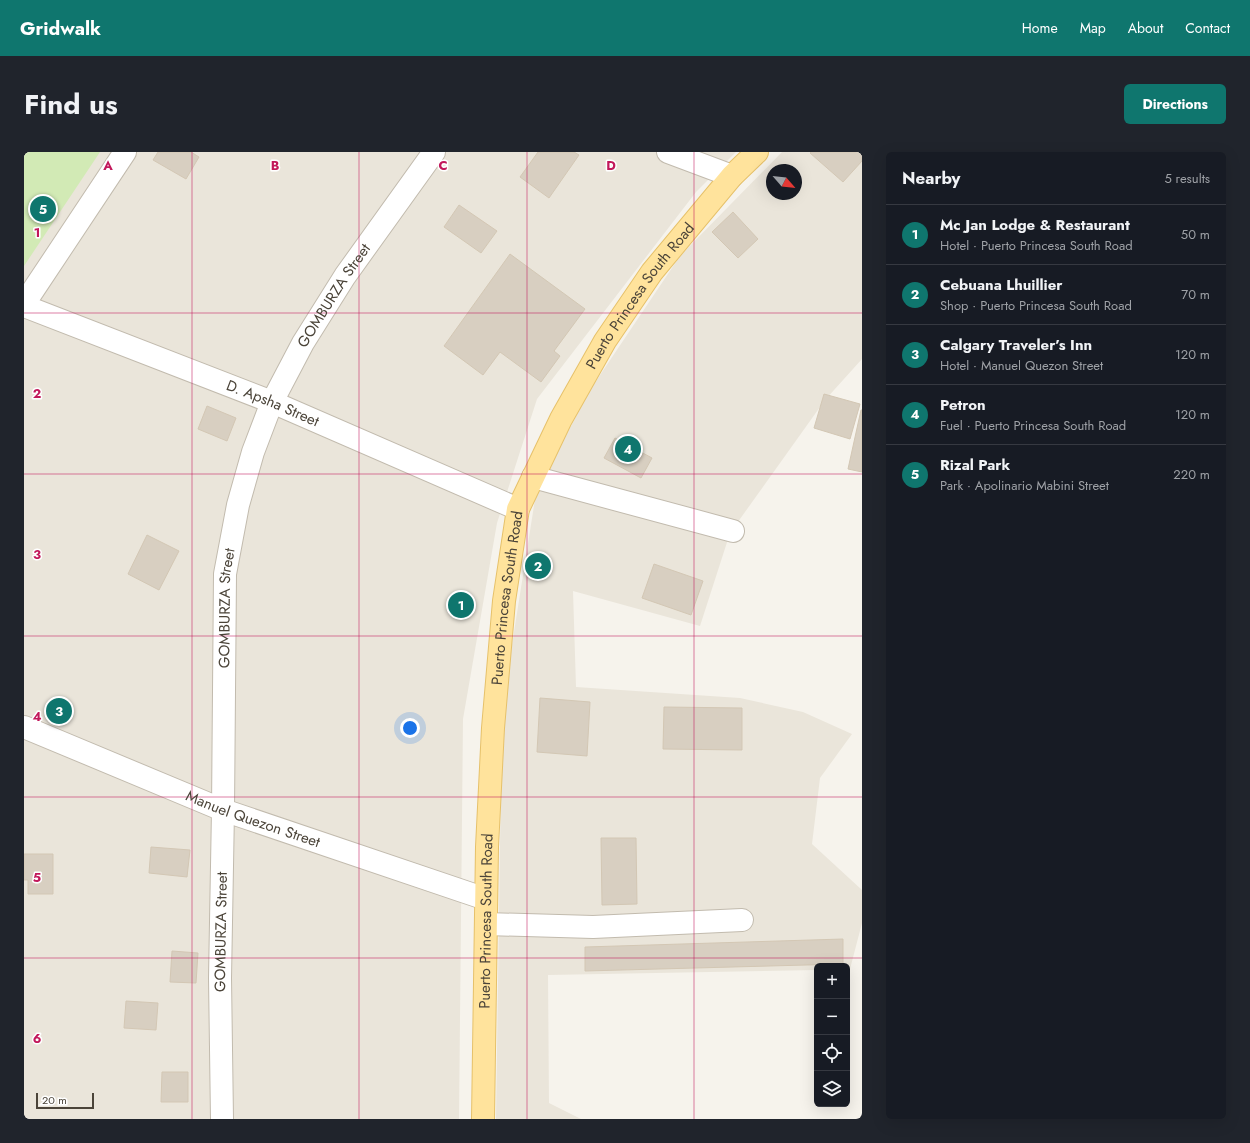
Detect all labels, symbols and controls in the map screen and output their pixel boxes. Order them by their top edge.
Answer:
text: Gridwalk [20,15,101,42]
text: Home [1022,18,1058,38]
text: Map [1080,18,1106,38]
text: About [1128,18,1163,38]
text: Contact [1185,18,1230,38]
text: Find us [24,84,118,125]
button: Directions [1124,84,1226,124]
text: A [102,156,113,175]
text: B [271,156,280,175]
text: C [438,156,448,175]
text: D [606,156,616,175]
north arrow [766,164,802,200]
text: Nearby [902,166,960,190]
text: 5 results [1164,169,1210,188]
pin: 5 [30,194,56,224]
text: Mc Jan Lodge & Restaurant [940,214,1130,236]
street label: Puerto Princesa South Road [580,218,700,373]
text: 1 [34,223,40,242]
text: 1 [912,225,918,244]
text: 50 m [1181,225,1210,244]
text: Hotel · Puerto Princesa South Road [940,236,1133,255]
street label: GOMBURZA Street [292,239,376,352]
text: Cebuana Lhuillier [940,274,1063,296]
text: 2 [911,285,919,304]
text: 70 m [1181,285,1210,304]
text: Shop · Puerto Princesa South Road [940,296,1132,315]
text: Calgary Traveler’s Inn [940,334,1092,356]
text: 3 [911,345,919,364]
text: 120 m [1175,345,1210,364]
text: Hotel · Manuel Quezon Street [940,356,1103,375]
street label: D. Apsha Street [223,374,323,432]
text: 2 [33,384,41,403]
text: Petron [940,394,986,416]
text: 4 [910,405,920,424]
text: 120 m [1175,405,1210,424]
text: Fuel · Puerto Princesa South Road [940,416,1126,435]
pin: 4 [615,434,641,464]
text: Rizal Park [940,454,1010,476]
text: 5 [911,465,919,484]
text: 220 m [1173,465,1210,484]
text: Park · Apolinario Mabini Street [940,476,1109,495]
street label: Puerto Princesa South Road [486,509,529,686]
text: 3 [33,545,41,564]
street label: GOMBURZA Street [213,546,241,668]
pin: 2 [525,551,551,581]
pin: 1 [448,590,474,620]
pin: 3 [46,696,72,726]
text: 4 [32,707,42,726]
your location [400,718,420,738]
street label: Manuel Quezon Street [183,785,324,853]
street label: Puerto Princesa South Road [474,833,499,1009]
text: 5 [33,868,41,887]
street label: GOMBURZA Street [209,871,233,992]
map controls [814,963,850,1107]
button: + [814,963,850,999]
button: − [814,999,850,1035]
text: 6 [33,1029,42,1048]
button: locate [814,1035,850,1071]
button: layers [814,1071,850,1107]
scale bar [36,1091,94,1110]
text: 20 m [42,1092,67,1108]

